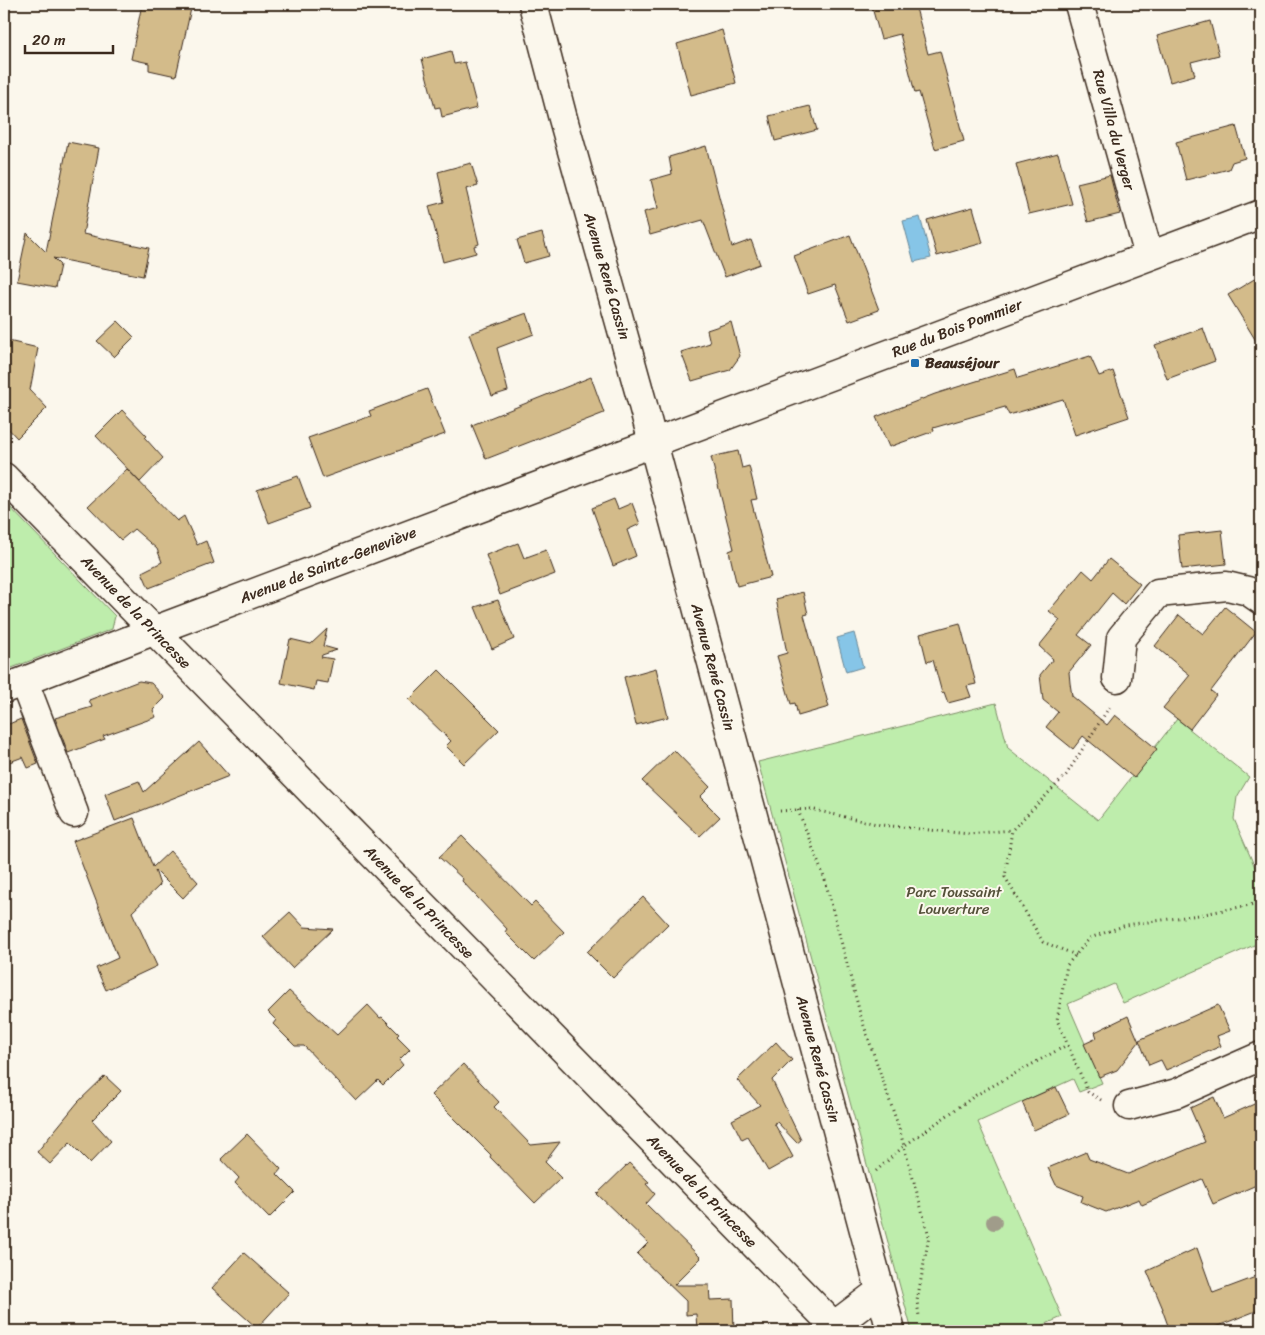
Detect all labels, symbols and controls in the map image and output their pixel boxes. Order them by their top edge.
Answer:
scale bar [25,22,112,54]
text: 20 m [32,27,66,53]
street label: Rue Villa du Verger [1085,67,1143,194]
street label: Avenue René Cassin [576,208,638,343]
street label: Rue du Bois Pommier [888,291,1027,365]
place label: Beauséjour [925,350,1001,376]
marker: Beauséjour [909,357,921,369]
street label: Avenue de Sainte-Geneviève [235,519,421,611]
street label: Avenue de la Princesse [74,548,198,675]
street label: Avenue René Cassin [683,599,743,734]
street label: Avenue de la Princesse [357,838,481,965]
park label: Parc Toussaint Louverture [906,879,1003,922]
street label: Avenue René Cassin [788,991,848,1126]
street label: Avenue de la Princesse [640,1127,764,1254]

